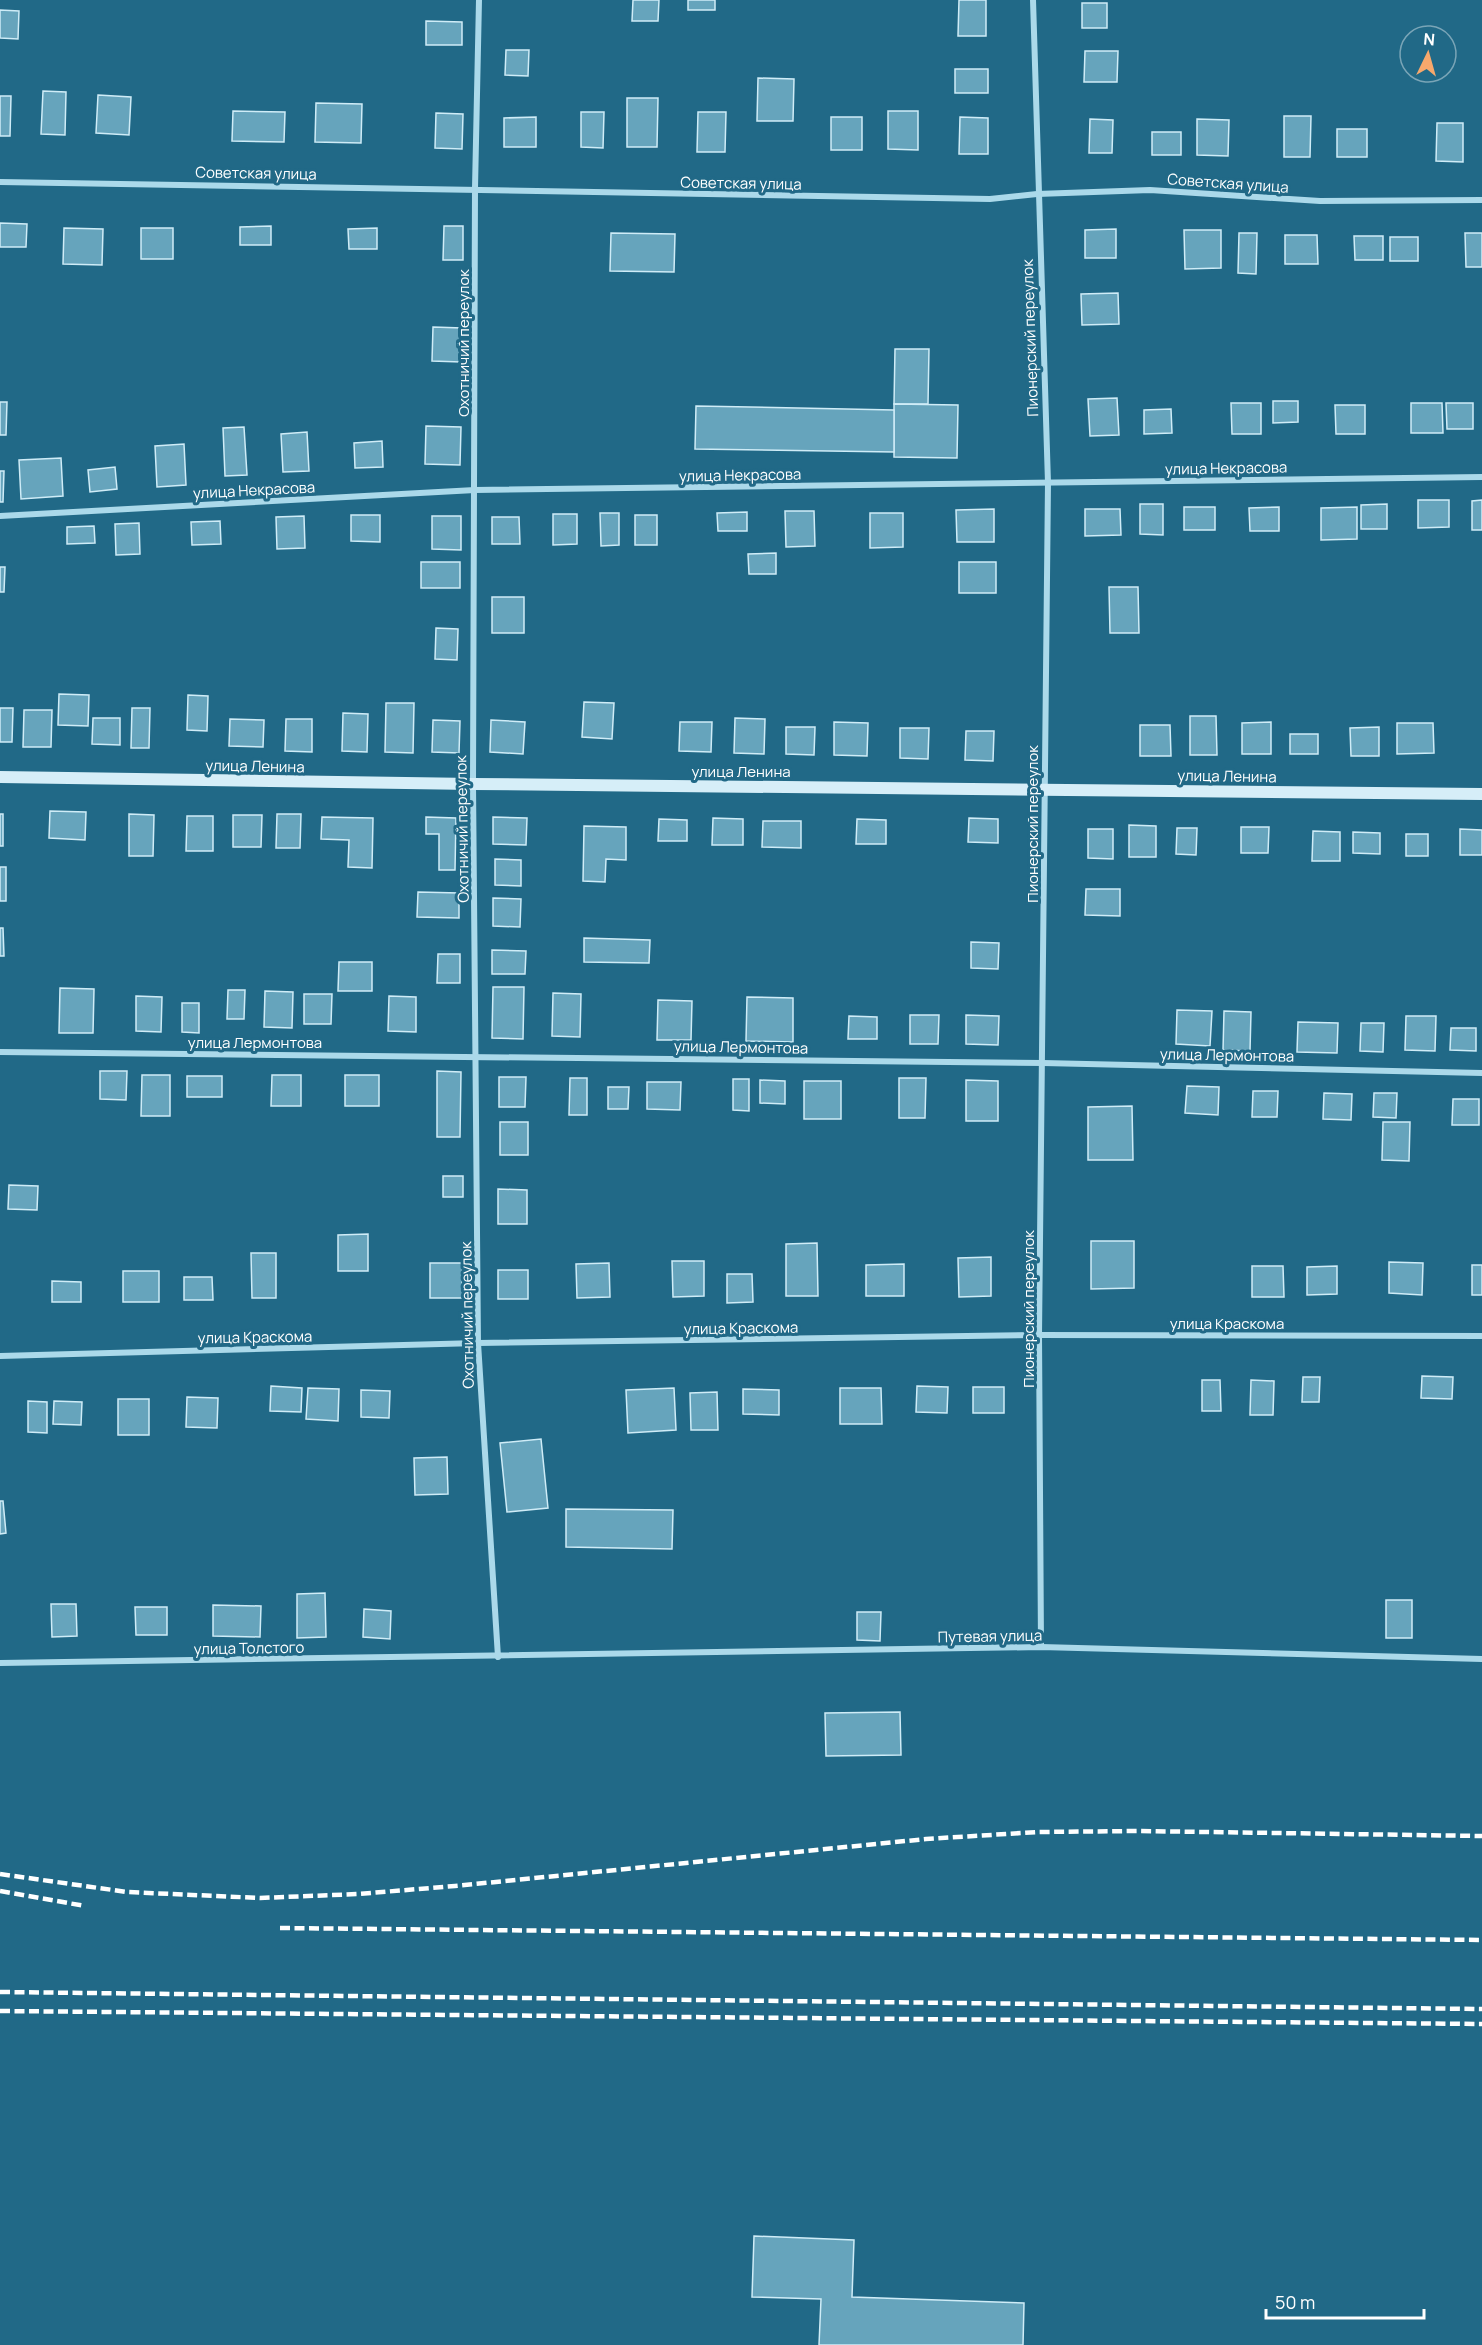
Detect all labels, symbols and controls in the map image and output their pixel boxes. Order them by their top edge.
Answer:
north arrow [1398,24,1458,84]
text: N [1423,28,1436,51]
street label: Советская улица [195,161,317,185]
street label: Советская улица [1167,168,1289,198]
street label: Советская улица [680,171,802,195]
street label: Пионерский переулок [1017,258,1043,417]
street label: Охотничий переулок [453,269,474,417]
street label: улица Некрасова [1165,456,1287,480]
street label: улица Некрасова [679,463,801,487]
street label: улица Некрасова [192,476,316,504]
street label: Пионерский переулок [1022,745,1043,903]
street label: улица Ленина [205,755,305,777]
street label: Охотничий переулок [450,755,474,903]
street label: улица Ленина [691,761,791,782]
street label: улица Ленина [1177,765,1277,787]
street label: улица Лермонтова [188,1032,322,1053]
street label: улица Лермонтова [674,1035,808,1059]
street label: улица Лермонтова [1160,1043,1294,1067]
street label: Пионерский переулок [1018,1230,1039,1388]
street label: Охотничий переулок [455,1241,479,1389]
street label: улица Краскома [1170,1313,1284,1334]
street label: улица Краскома [683,1317,799,1339]
street label: улица Краскома [197,1326,313,1348]
street label: Путевая улица [937,1625,1043,1647]
street label: улица Толстого [193,1637,305,1659]
scale bar [1266,2282,1424,2320]
text: 50 m [1275,2290,1315,2314]

